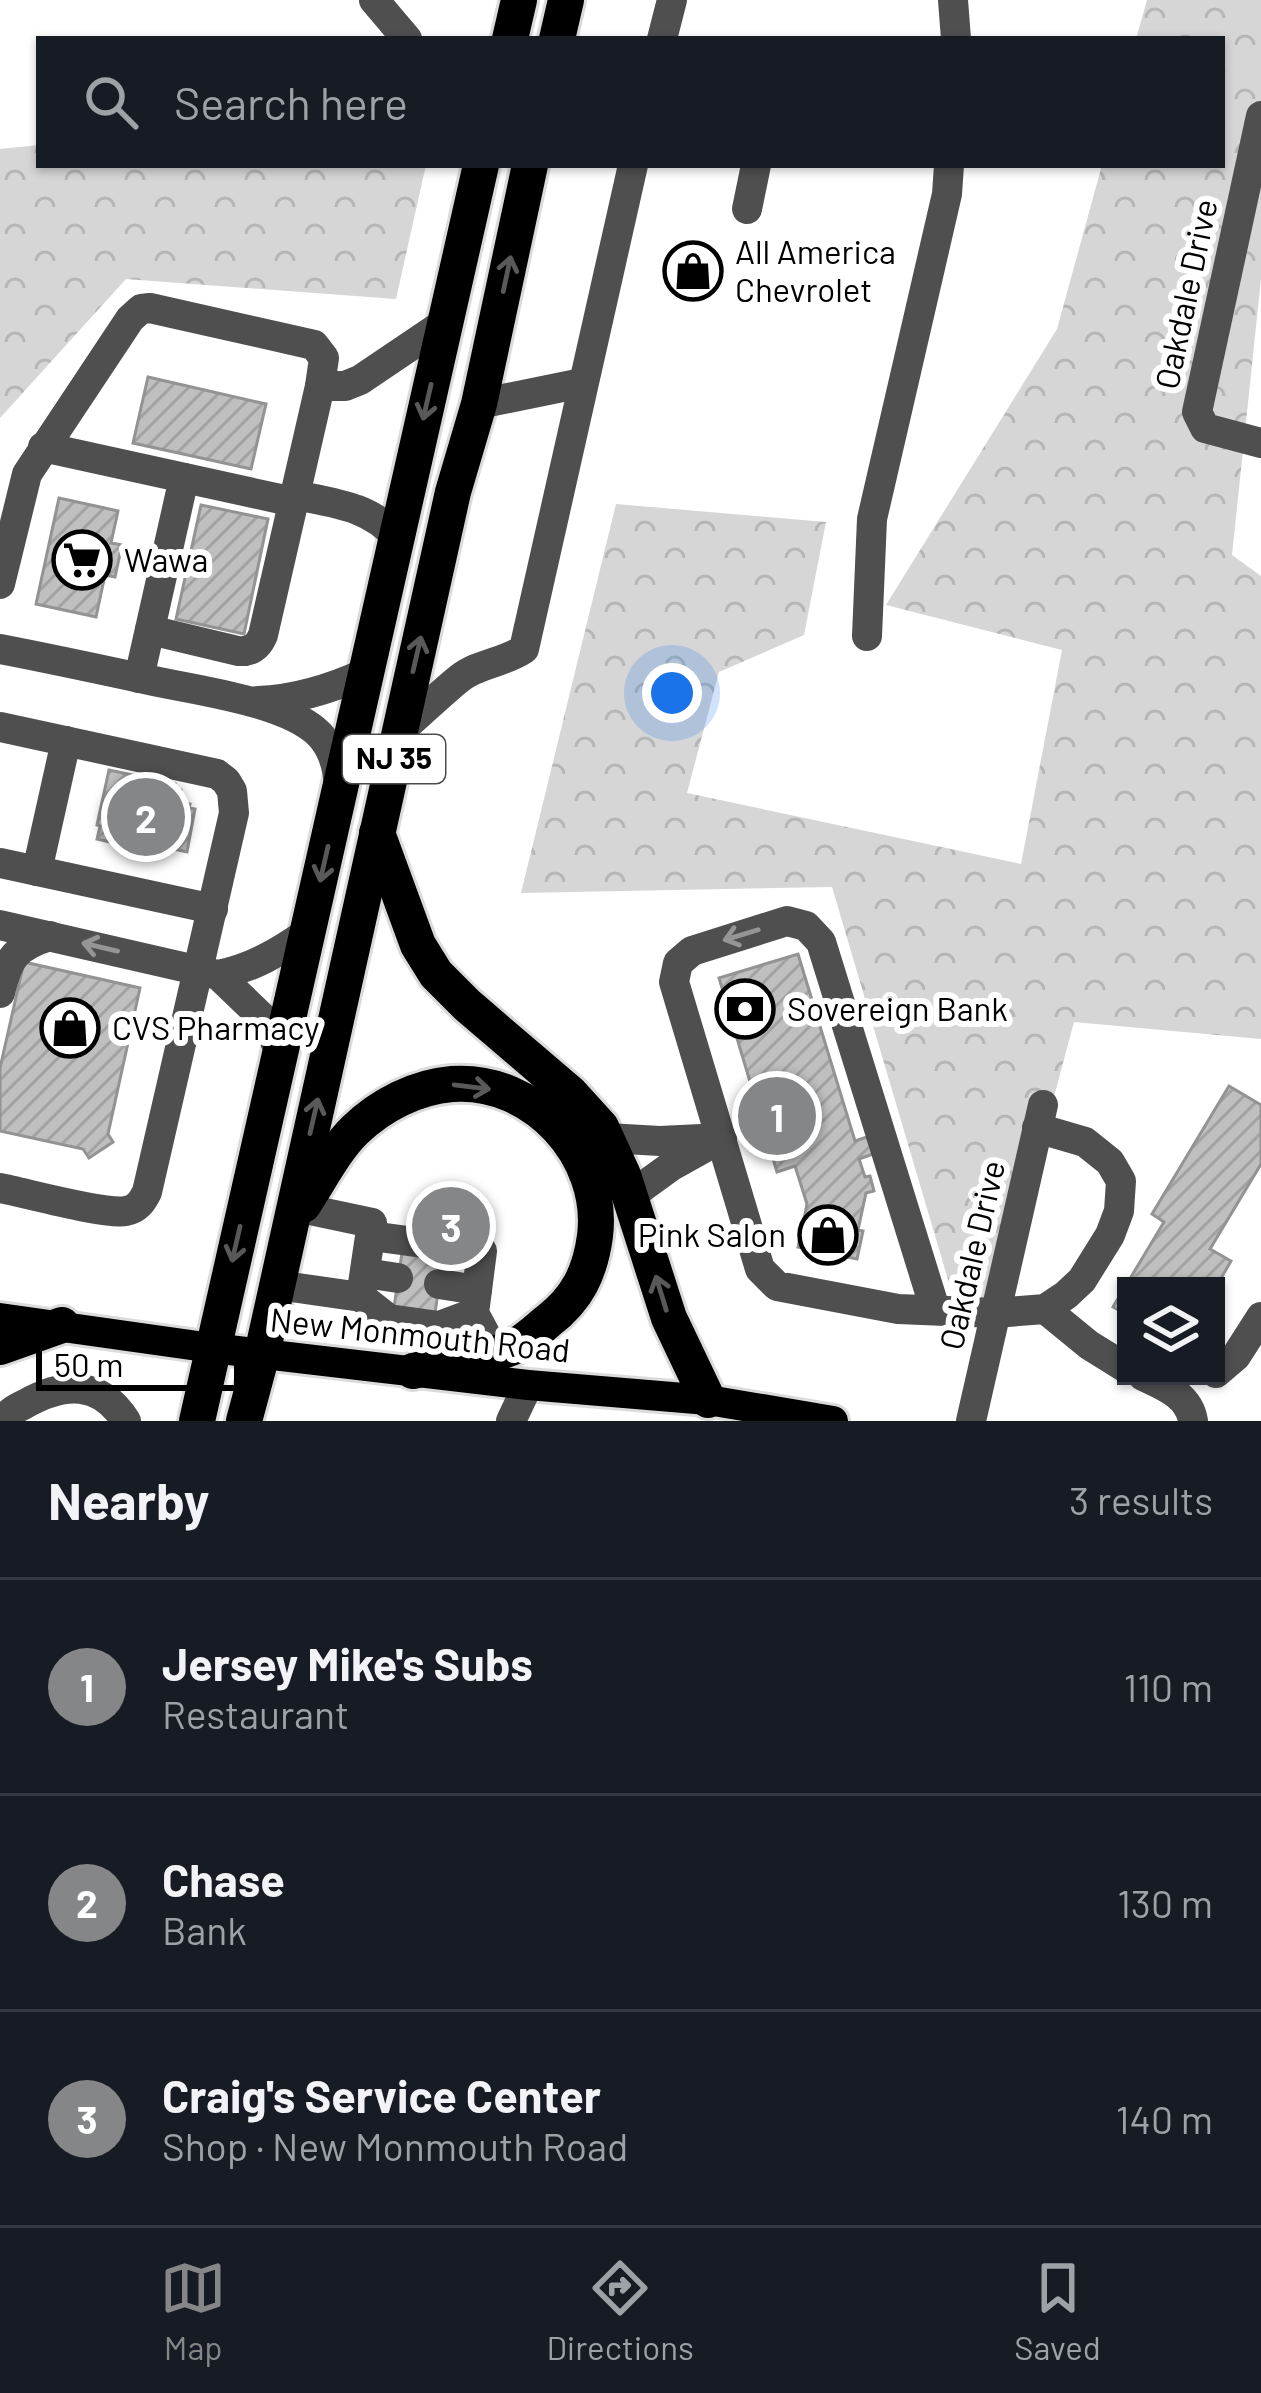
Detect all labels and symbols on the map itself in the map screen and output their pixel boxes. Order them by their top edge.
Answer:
street label: Oakdale Drive [1145,195,1225,392]
place label: All America Chevrolet [735,231,896,309]
shop icon: All America Chevrolet [662,240,724,302]
one-way arrow [497,256,519,295]
one-way arrow [415,382,438,420]
supermarket icon: Wawa [51,529,113,591]
place label: Wawa [124,539,208,579]
one-way arrow [407,635,430,673]
your location [642,663,702,723]
road number: NJ 35 [343,735,445,783]
pin: 2 [107,772,185,862]
one-way arrow [311,845,334,883]
one-way arrow [723,926,761,948]
one-way arrow [81,934,119,957]
bank icon: Sovereign Bank [714,978,776,1040]
place label: Sovereign Bank [787,988,1008,1028]
shop icon: CVS Pharmacy [39,997,101,1059]
place label: CVS Pharmacy [112,1007,319,1047]
pin: 1 [738,1071,816,1161]
one-way arrow [451,1076,490,1098]
one-way arrow [304,1098,326,1136]
street label: Oakdale Drive [930,1156,1012,1353]
pin: 3 [412,1181,490,1271]
shop icon: Pink Salon [797,1204,859,1266]
place label: Pink Salon [638,1214,786,1254]
one-way arrow [224,1225,246,1263]
one-way arrow [649,1275,671,1313]
street label: New Monmouth Road [268,1298,572,1370]
scale bar [36,1337,240,1390]

